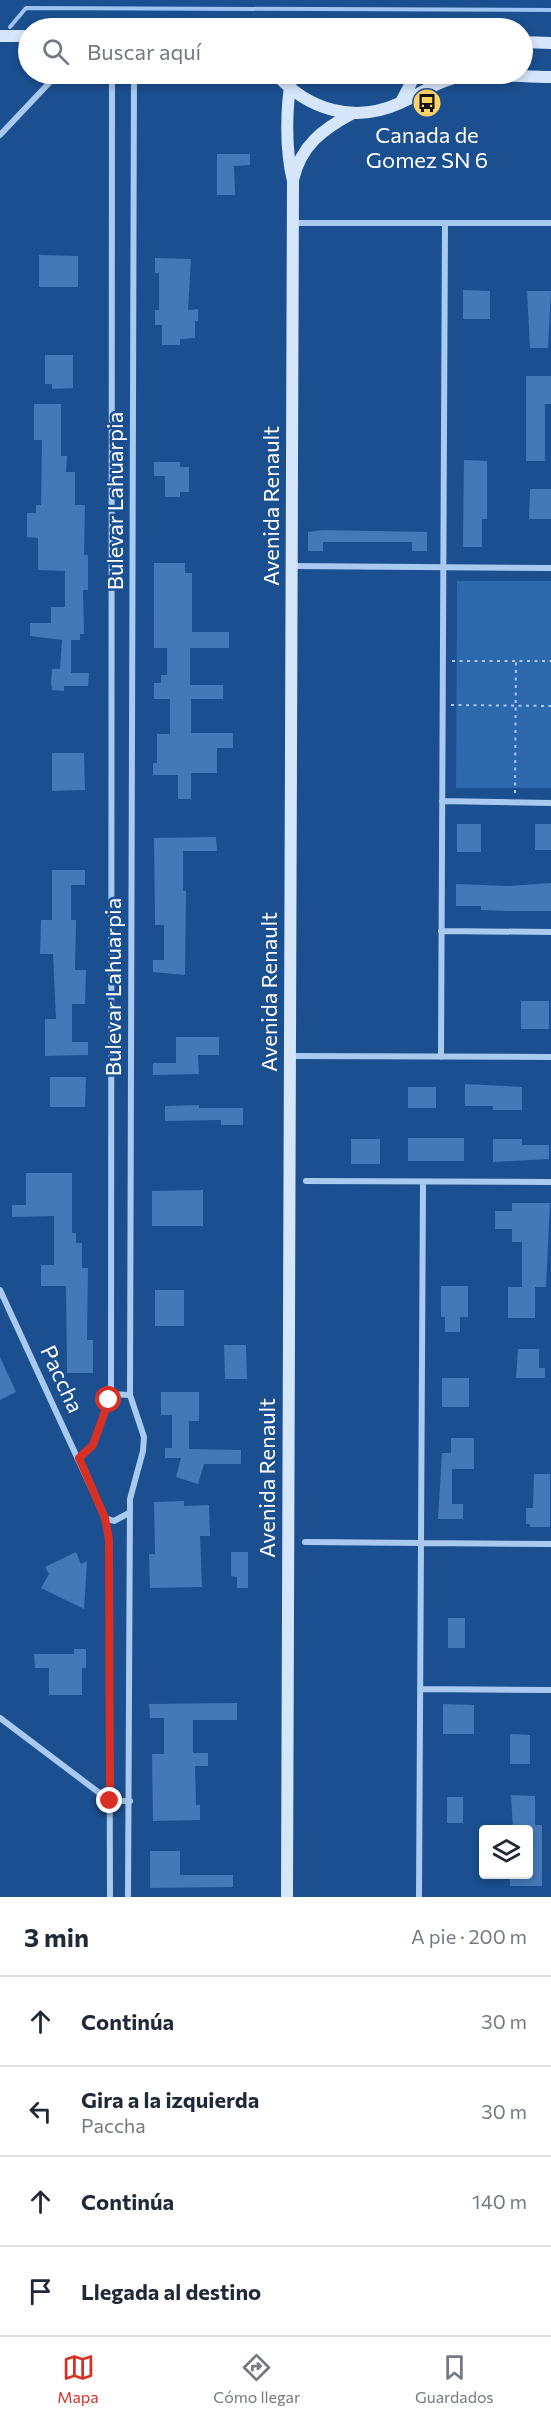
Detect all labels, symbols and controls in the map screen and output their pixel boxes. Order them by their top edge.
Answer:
search box [18,18,533,84]
icon: search [39,35,72,68]
text: Buscar aquí [87,38,201,65]
bus stop icon: Canada de Gomez SN 6 [411,87,443,119]
place label: Canada de Gomez SN 6 [366,121,488,173]
street label: Bulevar Lahuarpia [101,412,128,590]
street label: Avenida Renault [257,426,284,586]
street label: Bulevar Lahuarpia [99,898,126,1076]
street label: Avenida Renault [255,912,282,1072]
street label: Paccha [35,1341,90,1417]
route start [95,1386,121,1412]
street label: Avenida Renault [253,1398,280,1558]
route end [96,1787,122,1813]
map controls [479,1825,533,1879]
button: layers [479,1825,533,1879]
text: 3 min [24,1921,89,1952]
text: A pie · 200 m [411,1924,527,1948]
icon: ahead [24,2005,57,2038]
text: Continúa [81,2008,174,2035]
text: 30 m [481,2009,527,2033]
text: Gira a la izquierda [81,2086,259,2113]
icon: left [24,2095,57,2128]
text: 30 m [481,2099,527,2123]
text: Paccha [81,2113,146,2137]
icon: ahead [24,2185,57,2218]
text: Continúa [81,2188,174,2215]
text: 140 m [472,2189,527,2213]
icon: arrive [24,2275,57,2308]
text: Llegada al destino [81,2278,261,2305]
tab: Mapa [57,2351,99,2406]
tab: Cómo llegar [213,2351,300,2406]
tab: Guardados [415,2351,494,2406]

